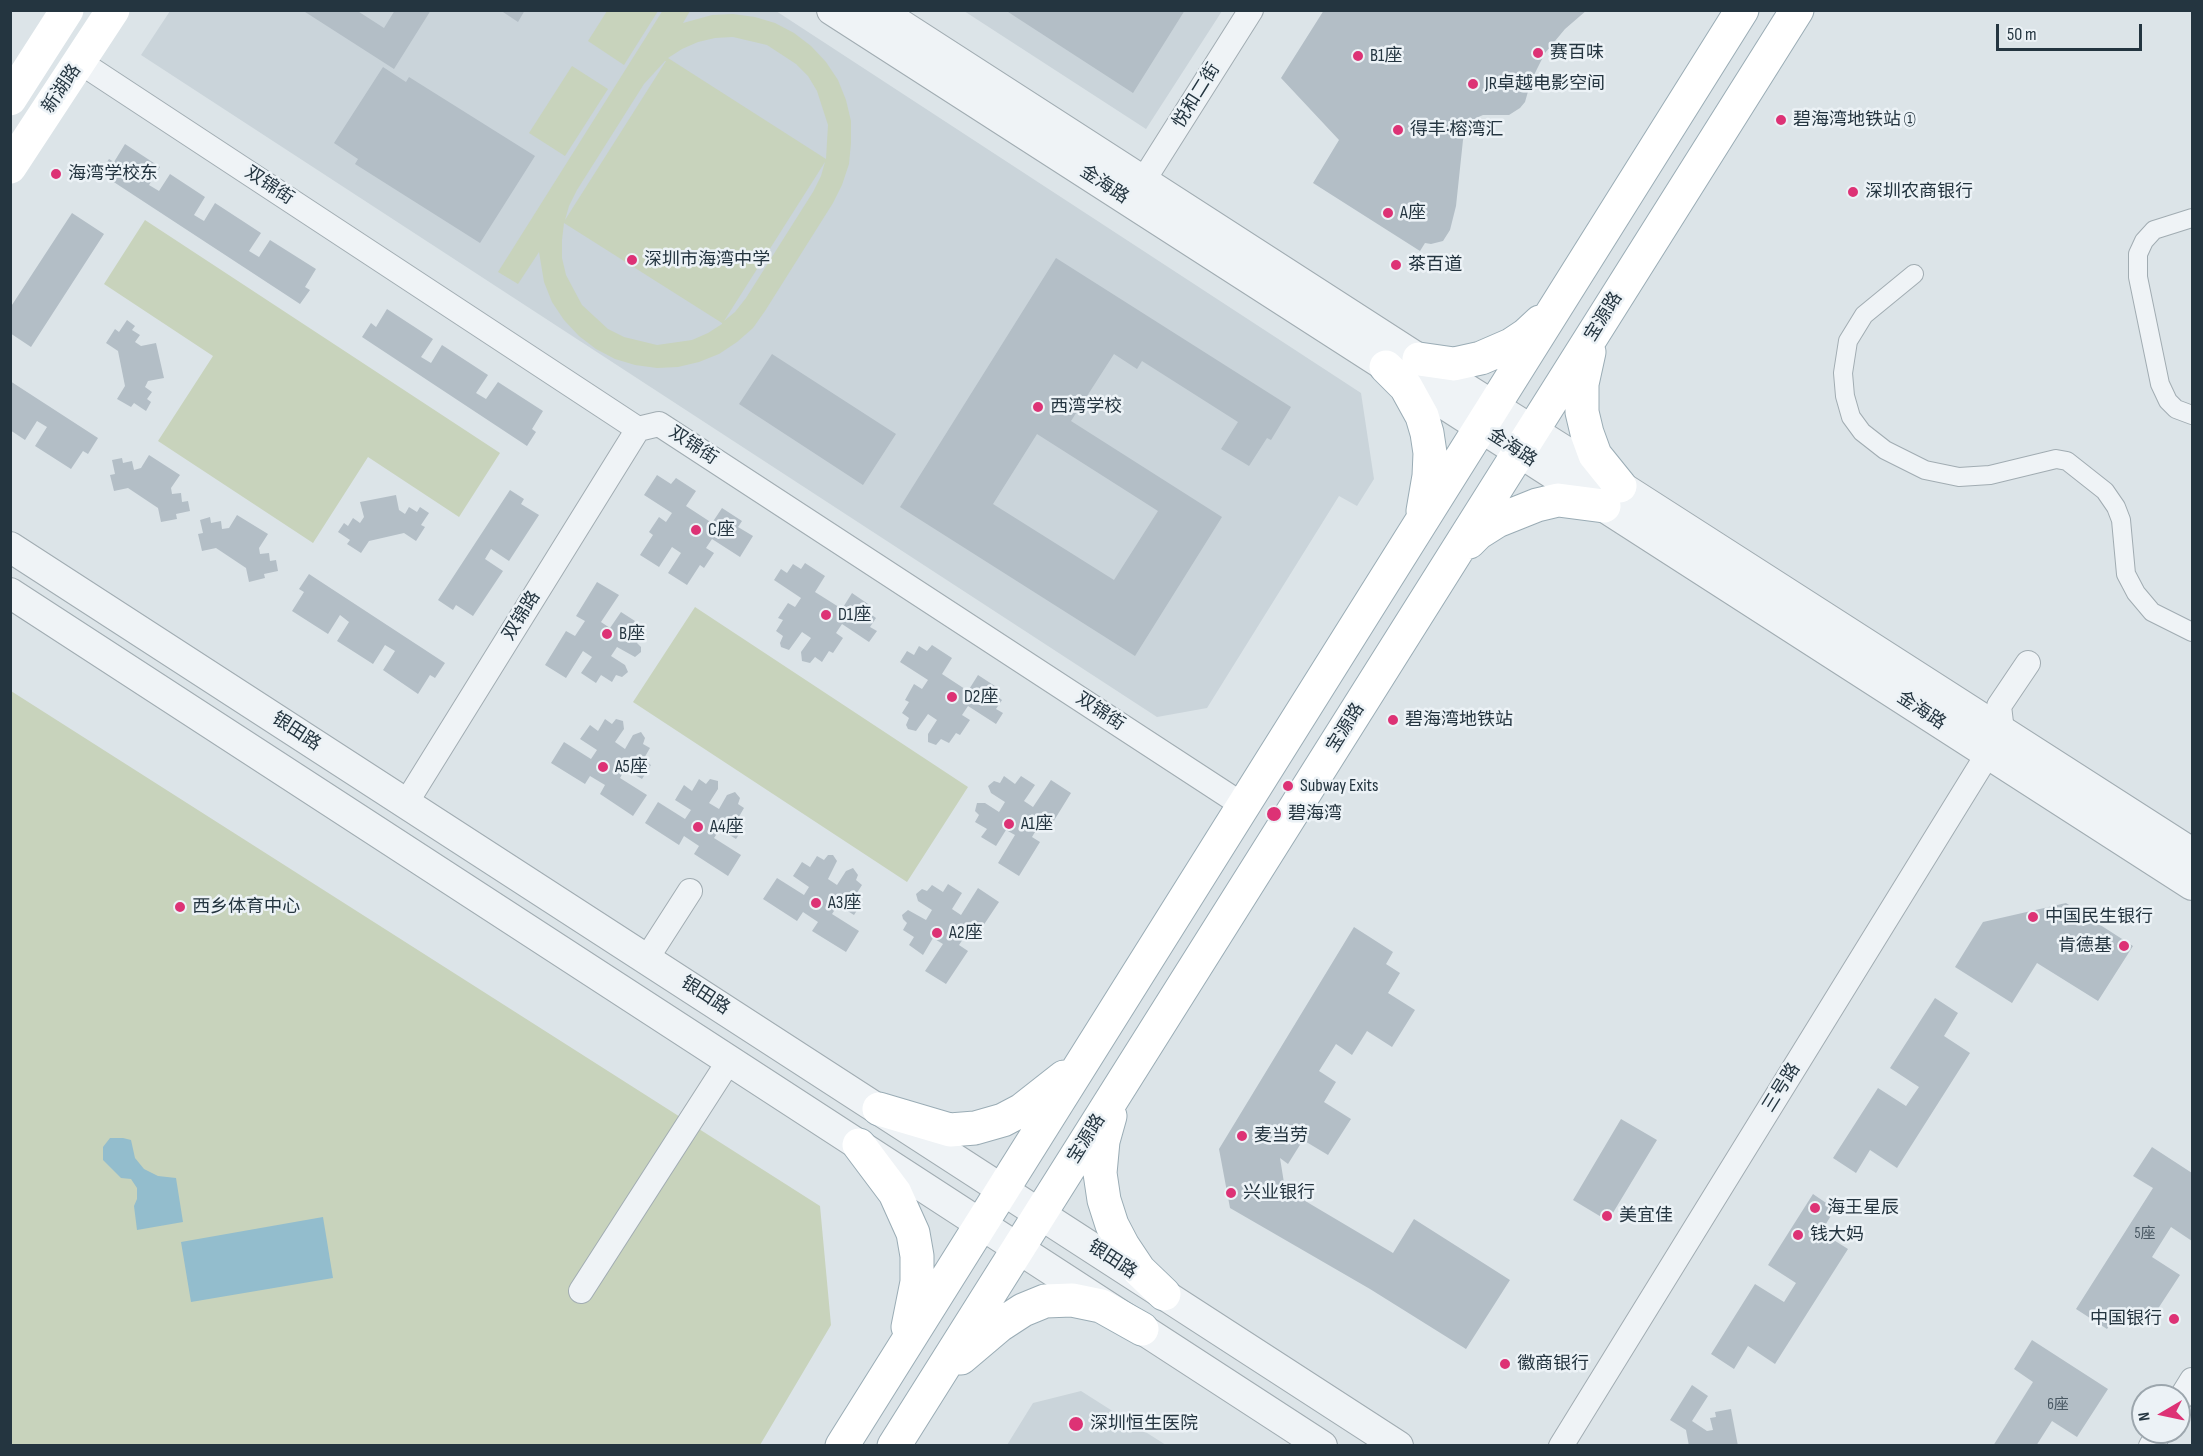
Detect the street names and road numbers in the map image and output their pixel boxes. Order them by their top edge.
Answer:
street label: 悦和二街 [1169,60,1225,132]
street label: 新湖路 [38,61,86,117]
street label: 金海路 [1075,161,1133,209]
street label: 双锦街 [240,162,298,210]
street label: 宝源路 [1581,288,1627,346]
street label: 双锦街 [664,422,722,470]
street label: 金海路 [1483,424,1541,472]
street label: 双锦路 [499,587,545,645]
street label: 金海路 [1892,687,1950,735]
street label: 双锦街 [1071,688,1129,736]
street label: 宝源路 [1323,699,1369,757]
street label: 银田路 [267,708,325,756]
street label: 银田路 [676,972,734,1020]
street label: 三号路 [1759,1059,1805,1117]
street label: 宝源路 [1064,1110,1110,1168]
street label: 银田路 [1083,1236,1141,1284]

